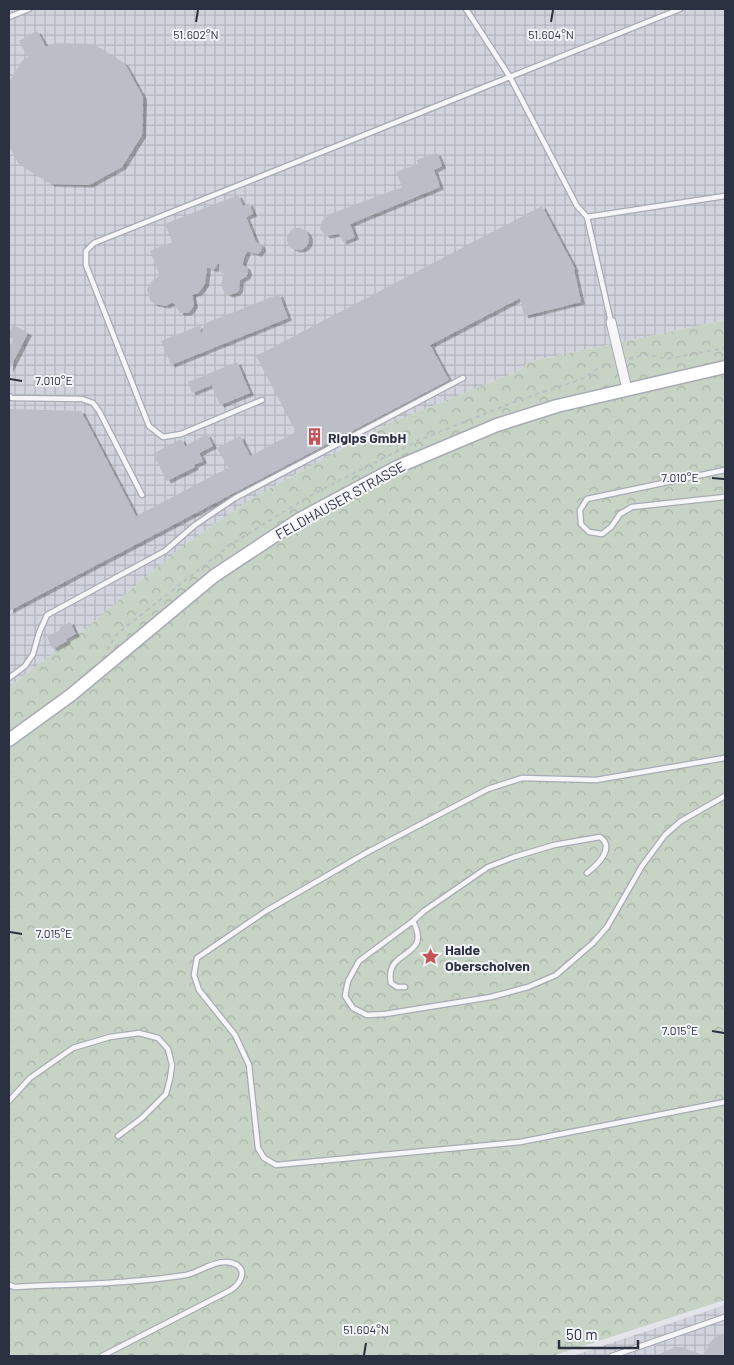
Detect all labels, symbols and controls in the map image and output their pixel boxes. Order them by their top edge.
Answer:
text: 51.602°N [173,27,219,41]
text: 51.604°N [528,27,574,41]
text: 7.010°E [35,373,73,387]
building icon: Rigips GmbH [304,427,324,447]
place label: Rigips GmbH [328,429,406,446]
street label: FELDHAUSER STRASSE [272,457,408,543]
text: 7.010°E [661,470,699,484]
text: 7.015°E [36,926,72,940]
place label: Halde Oberscholven [445,941,530,974]
place icon: Halde Oberscholven [421,947,441,967]
text: 7.015°E [662,1023,698,1037]
scale bar [559,1318,638,1350]
text: 51.604°N [343,1322,389,1336]
text: 50 m [566,1325,598,1343]

